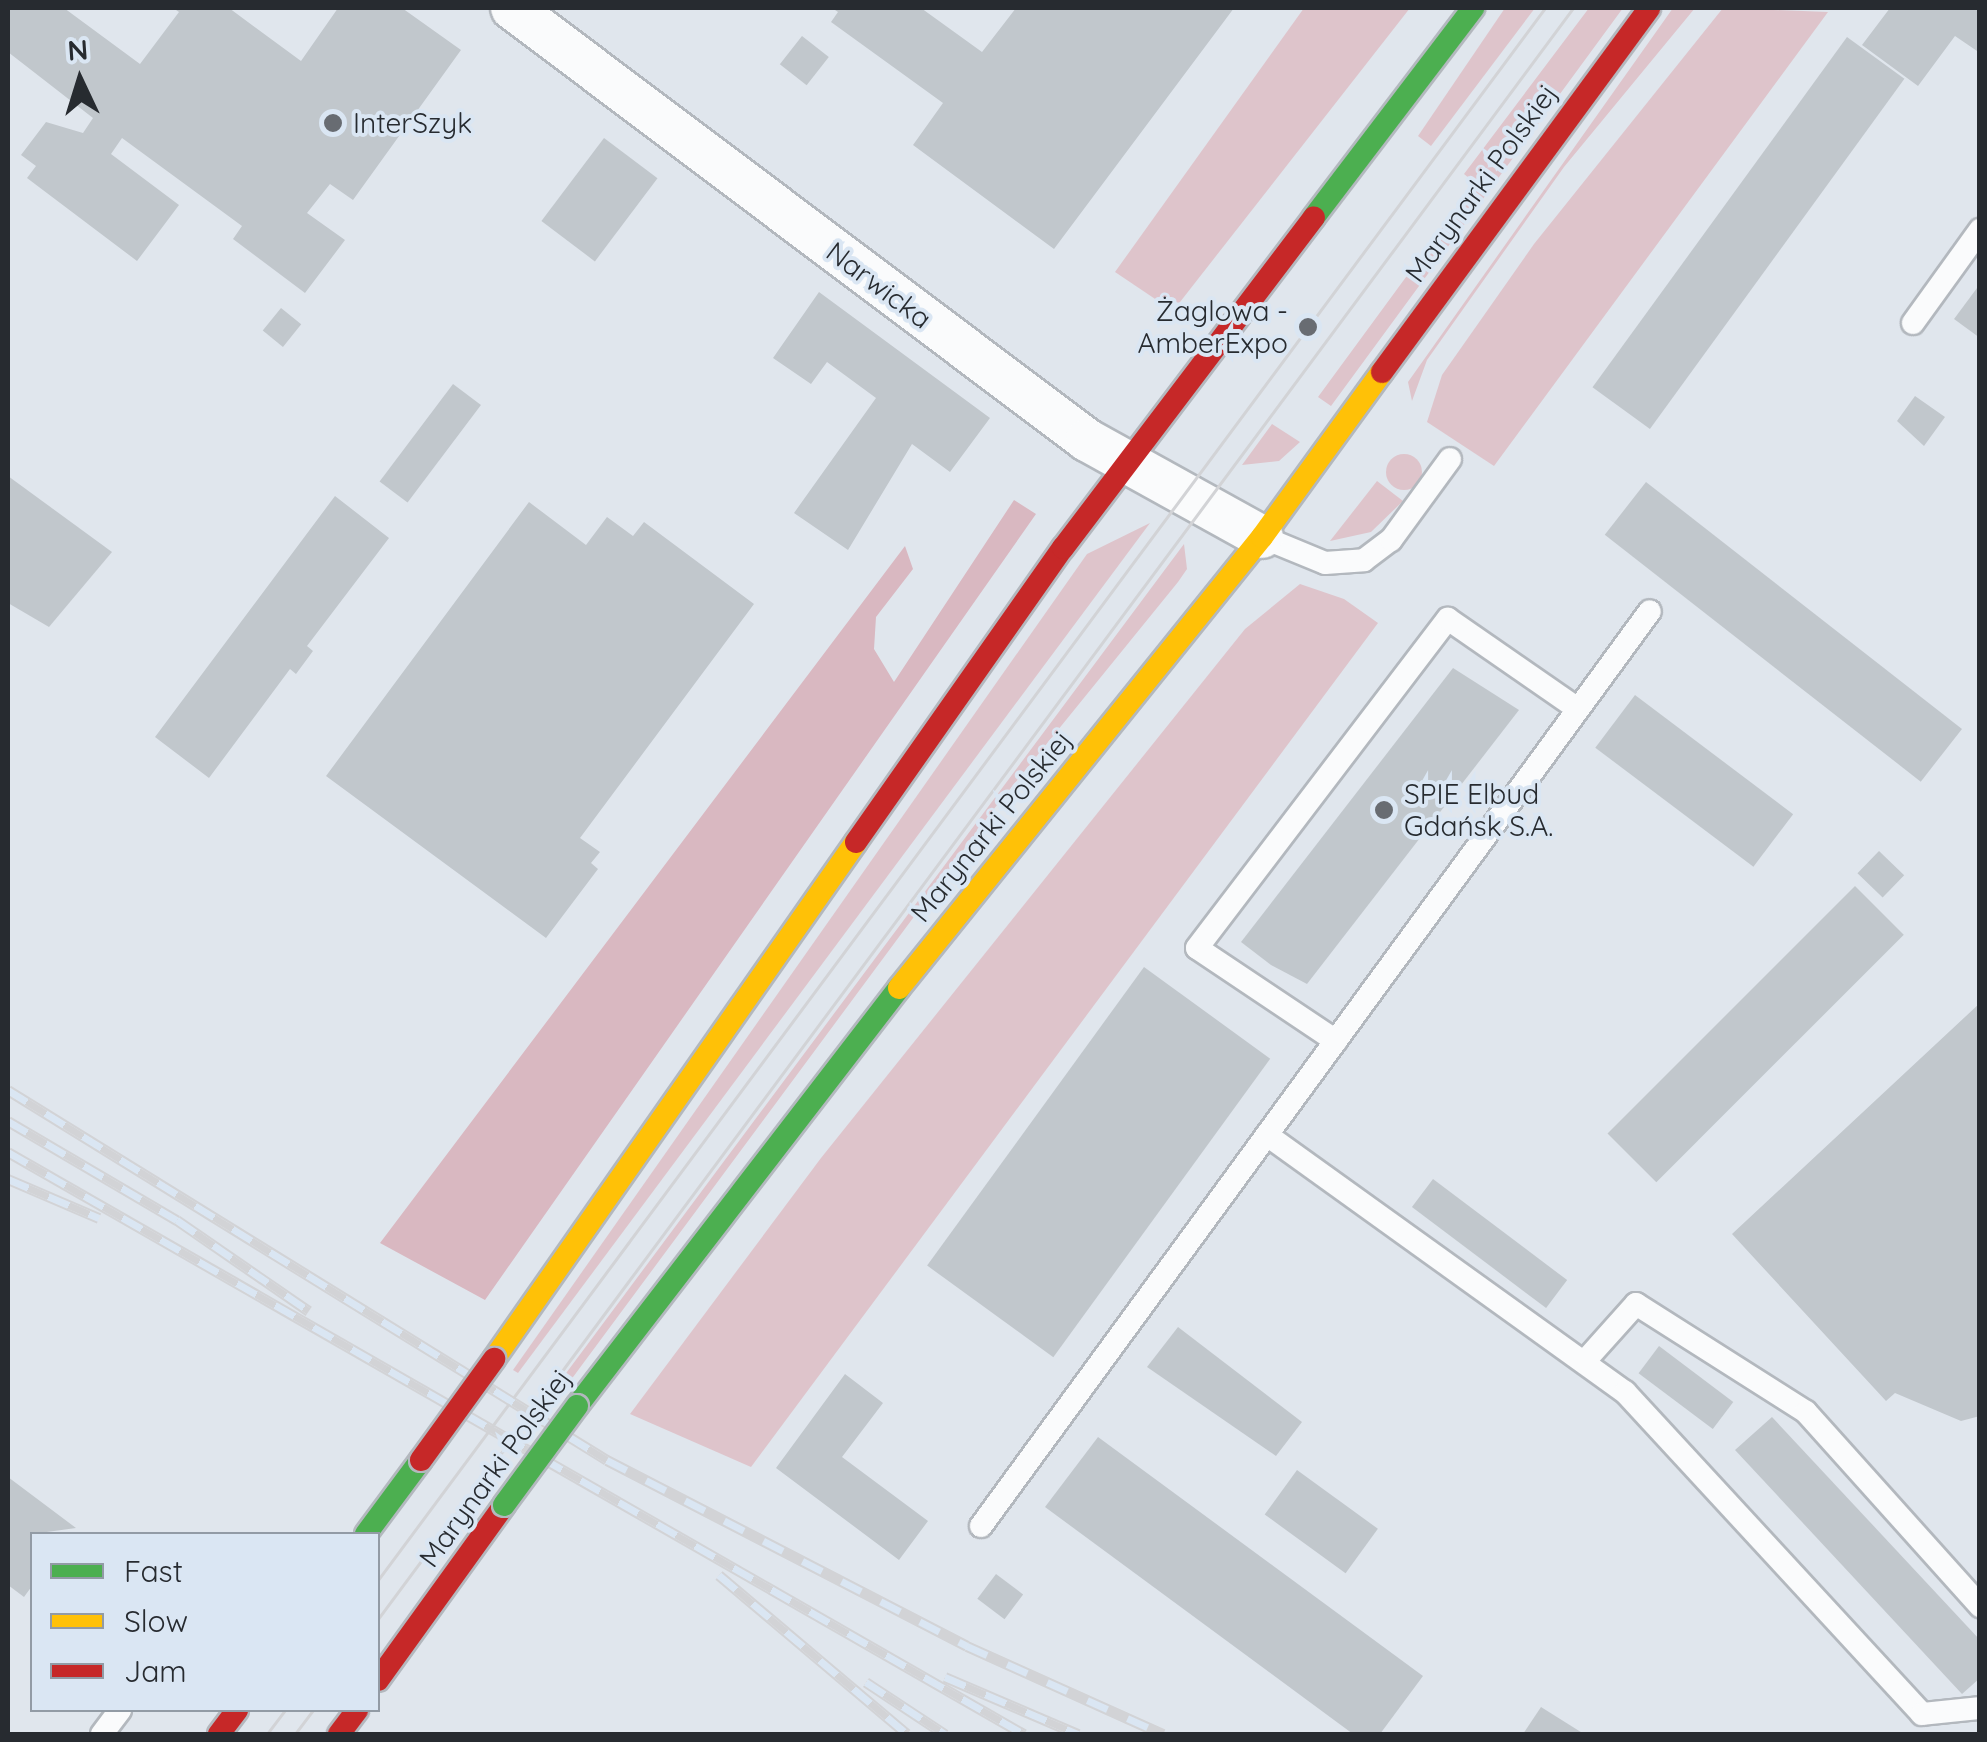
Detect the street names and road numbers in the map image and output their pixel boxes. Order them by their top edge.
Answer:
street label: Marynarki Polskiej [1398,77,1564,289]
street label: Narwicka [820,235,938,335]
street label: Marynarki Polskiej [903,723,1079,929]
street label: Marynarki Polskiej [412,1362,578,1574]

